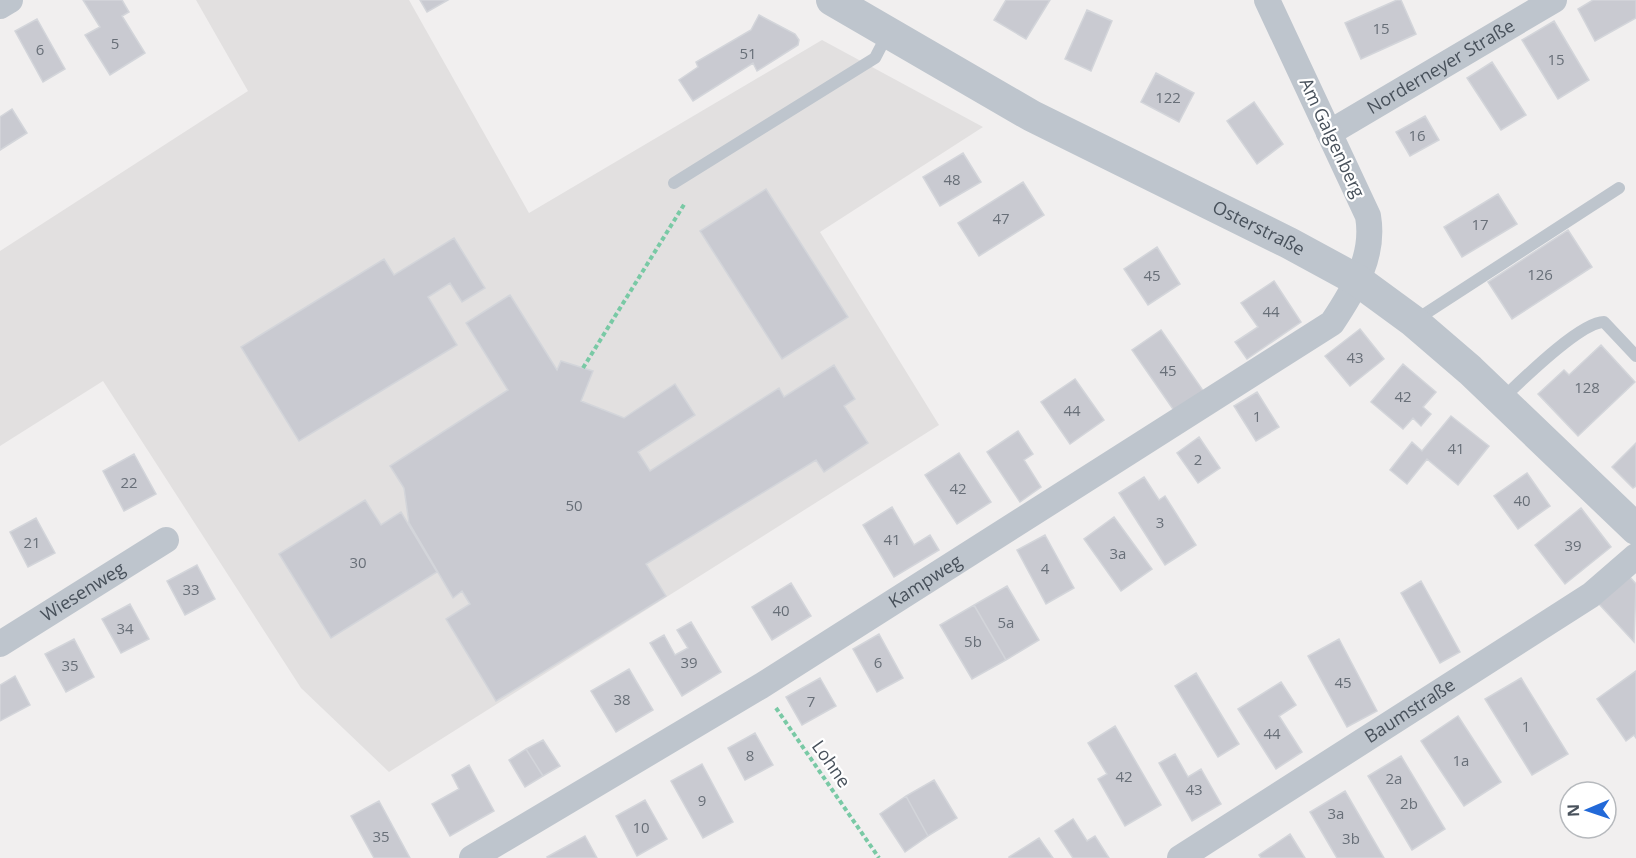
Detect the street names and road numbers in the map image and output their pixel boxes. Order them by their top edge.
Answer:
street label: Norderneyer Straße [1362,13,1519,119]
street label: Am Galgenberg [1295,74,1371,202]
street label: Osterstraße [1209,194,1309,260]
street label: Kampweg [883,548,966,613]
street label: Wiesenweg [36,556,129,626]
street label: Baumstraße [1360,672,1459,748]
street label: Lohne [807,735,857,792]

